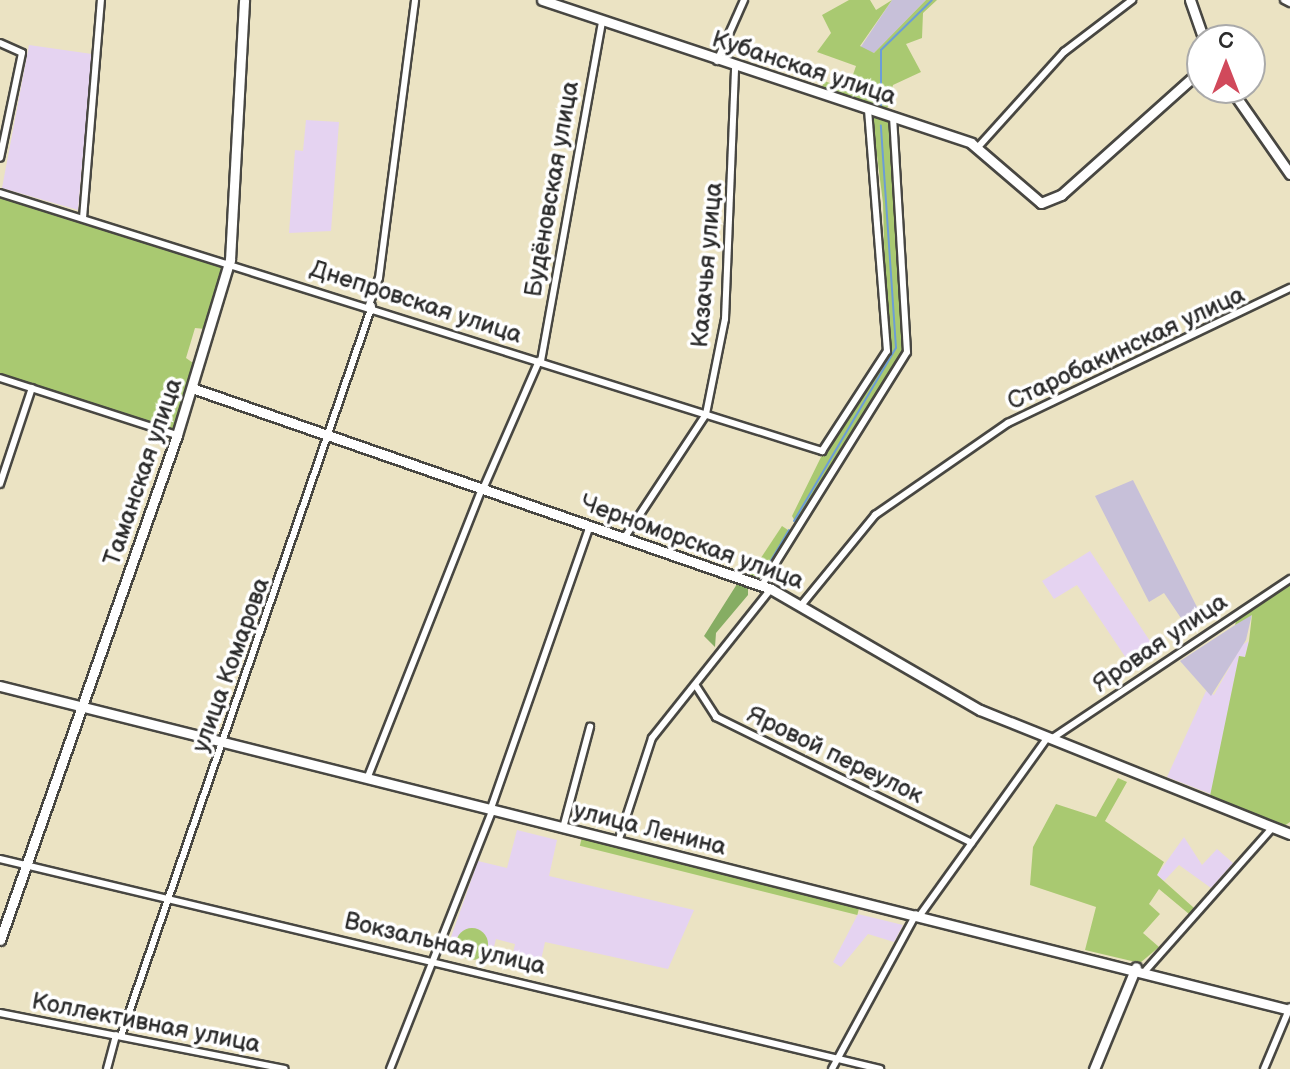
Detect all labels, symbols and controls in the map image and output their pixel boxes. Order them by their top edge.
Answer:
north arrow [1186,24,1266,104]
street label: Кубанская улица [708,25,900,111]
text: С [1218,28,1234,55]
street label: Будёновская улица [519,79,585,299]
street label: Казачья улица [685,181,729,349]
street label: Днепровская улица [306,254,526,350]
street label: Старобакинская улица [1003,280,1249,416]
street label: Таманская улица [97,375,189,569]
street label: Черноморская улица [576,488,808,596]
street label: улица Комарова [186,574,276,756]
street label: Яровая улица [1087,587,1233,699]
street label: Яровой переулок [742,700,928,810]
street label: улица Ленина [571,796,729,862]
street label: Вокзальная улица [342,907,548,981]
street label: Коллективная улица [29,987,263,1059]

